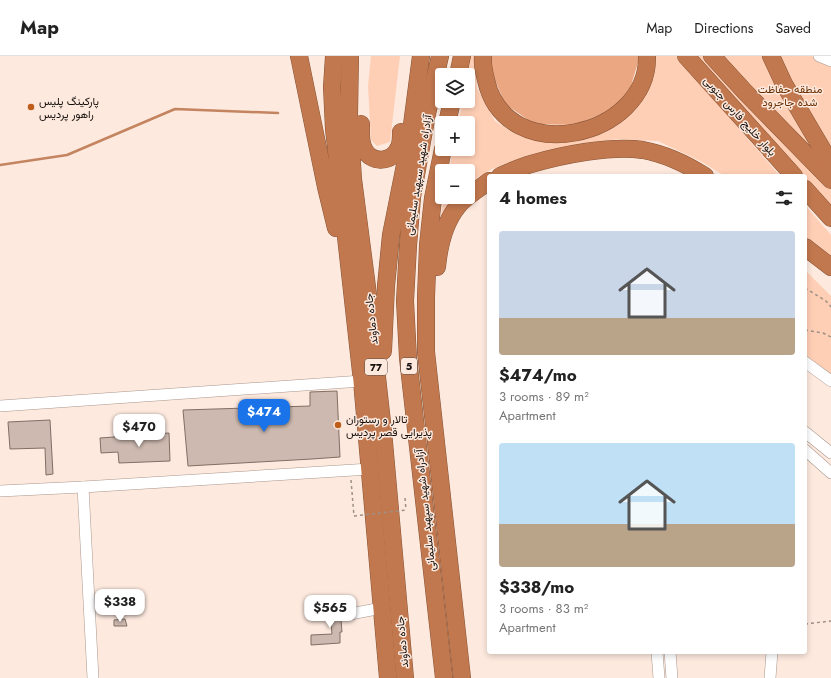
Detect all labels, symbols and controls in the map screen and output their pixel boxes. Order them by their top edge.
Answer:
text: Map [20,14,59,41]
text: Map [646,18,672,38]
text: Directions [694,18,754,38]
text: Saved [776,18,811,38]
map controls [435,68,475,204]
button: layers [435,68,475,108]
street label: بلوار خلیج فارس جنوبی [700,73,780,159]
park label: منطقه حفاظت شده جاجرود [758,81,822,110]
place label: پارکینگ پلیس راهور پردیس [39,93,99,122]
marker: پارکینگ پلیس راهور پردیس [26,102,36,112]
street label: آزادراه شهید سپهبد سلیمانی [401,112,436,236]
button: + [435,116,475,156]
button: − [435,164,475,204]
text: 4 homes [499,186,567,210]
icon: filters [773,187,795,209]
icon: home [611,257,683,329]
street label: جاده دماوند [360,292,382,346]
road number: 5 [401,358,417,374]
road number: 77 [365,359,387,375]
text: $474/mo [499,363,577,387]
text: 3 rooms · 89 m² [499,387,589,406]
pin: $474 [240,399,288,433]
text: $474 [247,402,281,421]
text: Apartment [499,406,556,425]
place label: تالار و رستوران پذیرایی قصر پردیس [346,411,432,440]
pin: $470 [115,414,163,448]
text: $470 [122,417,156,436]
marker: تالار و رستوران پذیرایی قصر پردیس [333,420,343,430]
street label: آزادراه شهید سپهبد سلیمانی [411,447,439,571]
icon: home [611,469,683,541]
text: $338/mo [499,575,574,599]
pin: $338 [96,589,144,623]
text: $338 [104,592,136,611]
pin: $565 [306,595,354,629]
text: $565 [313,598,347,617]
text: 3 rooms · 83 m² [499,599,588,618]
street label: جاده دماوند [392,615,412,669]
text: Apartment [499,618,556,637]

